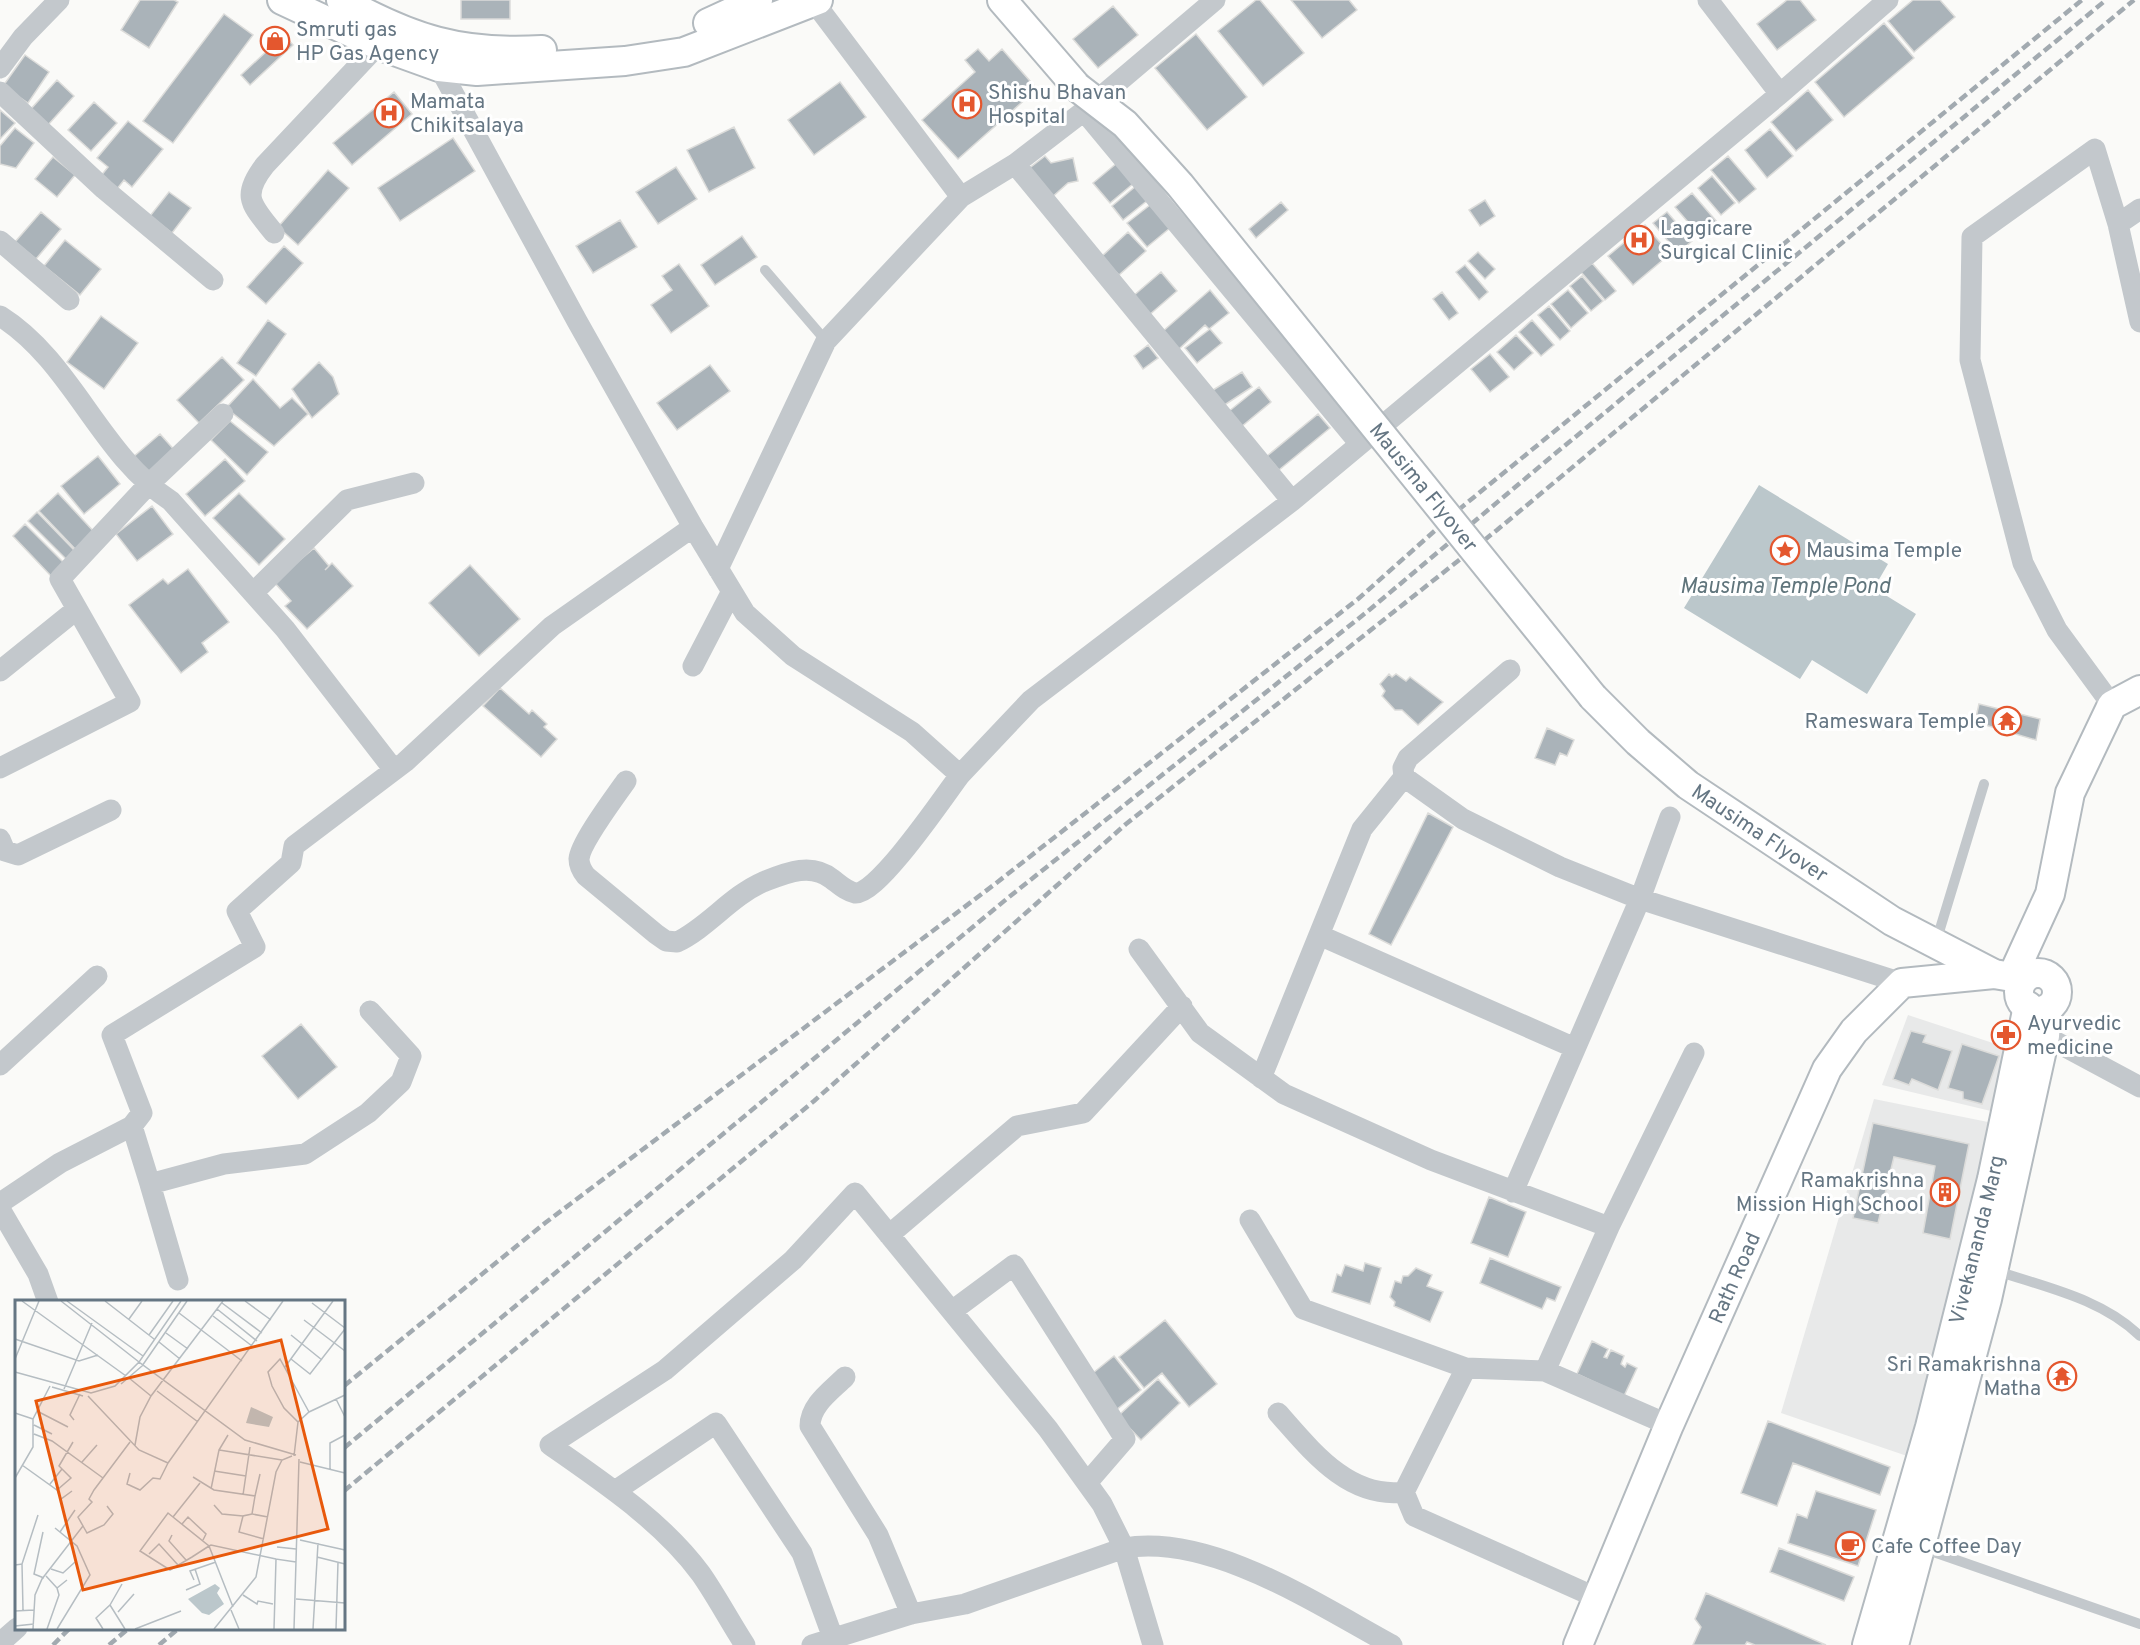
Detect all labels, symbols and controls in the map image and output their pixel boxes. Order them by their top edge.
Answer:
place label: Smruti gas HP Gas Agency [296,17,439,68]
shop icon: Smruti gas HP Gas Agency [259,25,291,57]
place label: Shishu Bhavan Hospital [988,80,1126,131]
hospital icon: Shishu Bhavan Hospital [951,88,983,120]
place label: Mamata Chikitsalaya [410,89,524,140]
hospital icon: Mamata Chikitsalaya [373,97,405,129]
place label: Laggicare Surgical Clinic [1660,216,1793,267]
hospital icon: Laggicare Surgical Clinic [1623,224,1655,256]
street label: Mausima Flyover [1362,418,1483,558]
place icon: Mausima Temple [1769,534,1801,566]
place label: Mausima Temple [1806,538,1962,565]
water label: Mausima Temple Pond [1680,574,1892,601]
temple icon: Rameswara Temple [1991,705,2023,737]
place label: Rameswara Temple [1804,709,1986,736]
street label: Mausima Flyover [1686,779,1833,889]
place label: Ayurvedic medicine [2027,1011,2122,1062]
pharmacy icon: Ayurvedic medicine [1990,1019,2022,1051]
street label: Vivekananda Marg [1944,1153,2012,1327]
place label: Ramakrishna Mission High School [1736,1168,1924,1219]
building icon: Ramakrishna Mission High School [1929,1176,1961,1208]
street label: Rath Road [1704,1229,1768,1329]
inset map [15,1300,345,1630]
place label: Sri Ramakrishna Matha [1886,1352,2041,1403]
temple icon: Sri Ramakrishna Matha [2046,1360,2078,1392]
cafe icon: Cafe Coffee Day [1834,1530,1866,1562]
place label: Cafe Coffee Day [1871,1534,2022,1561]

